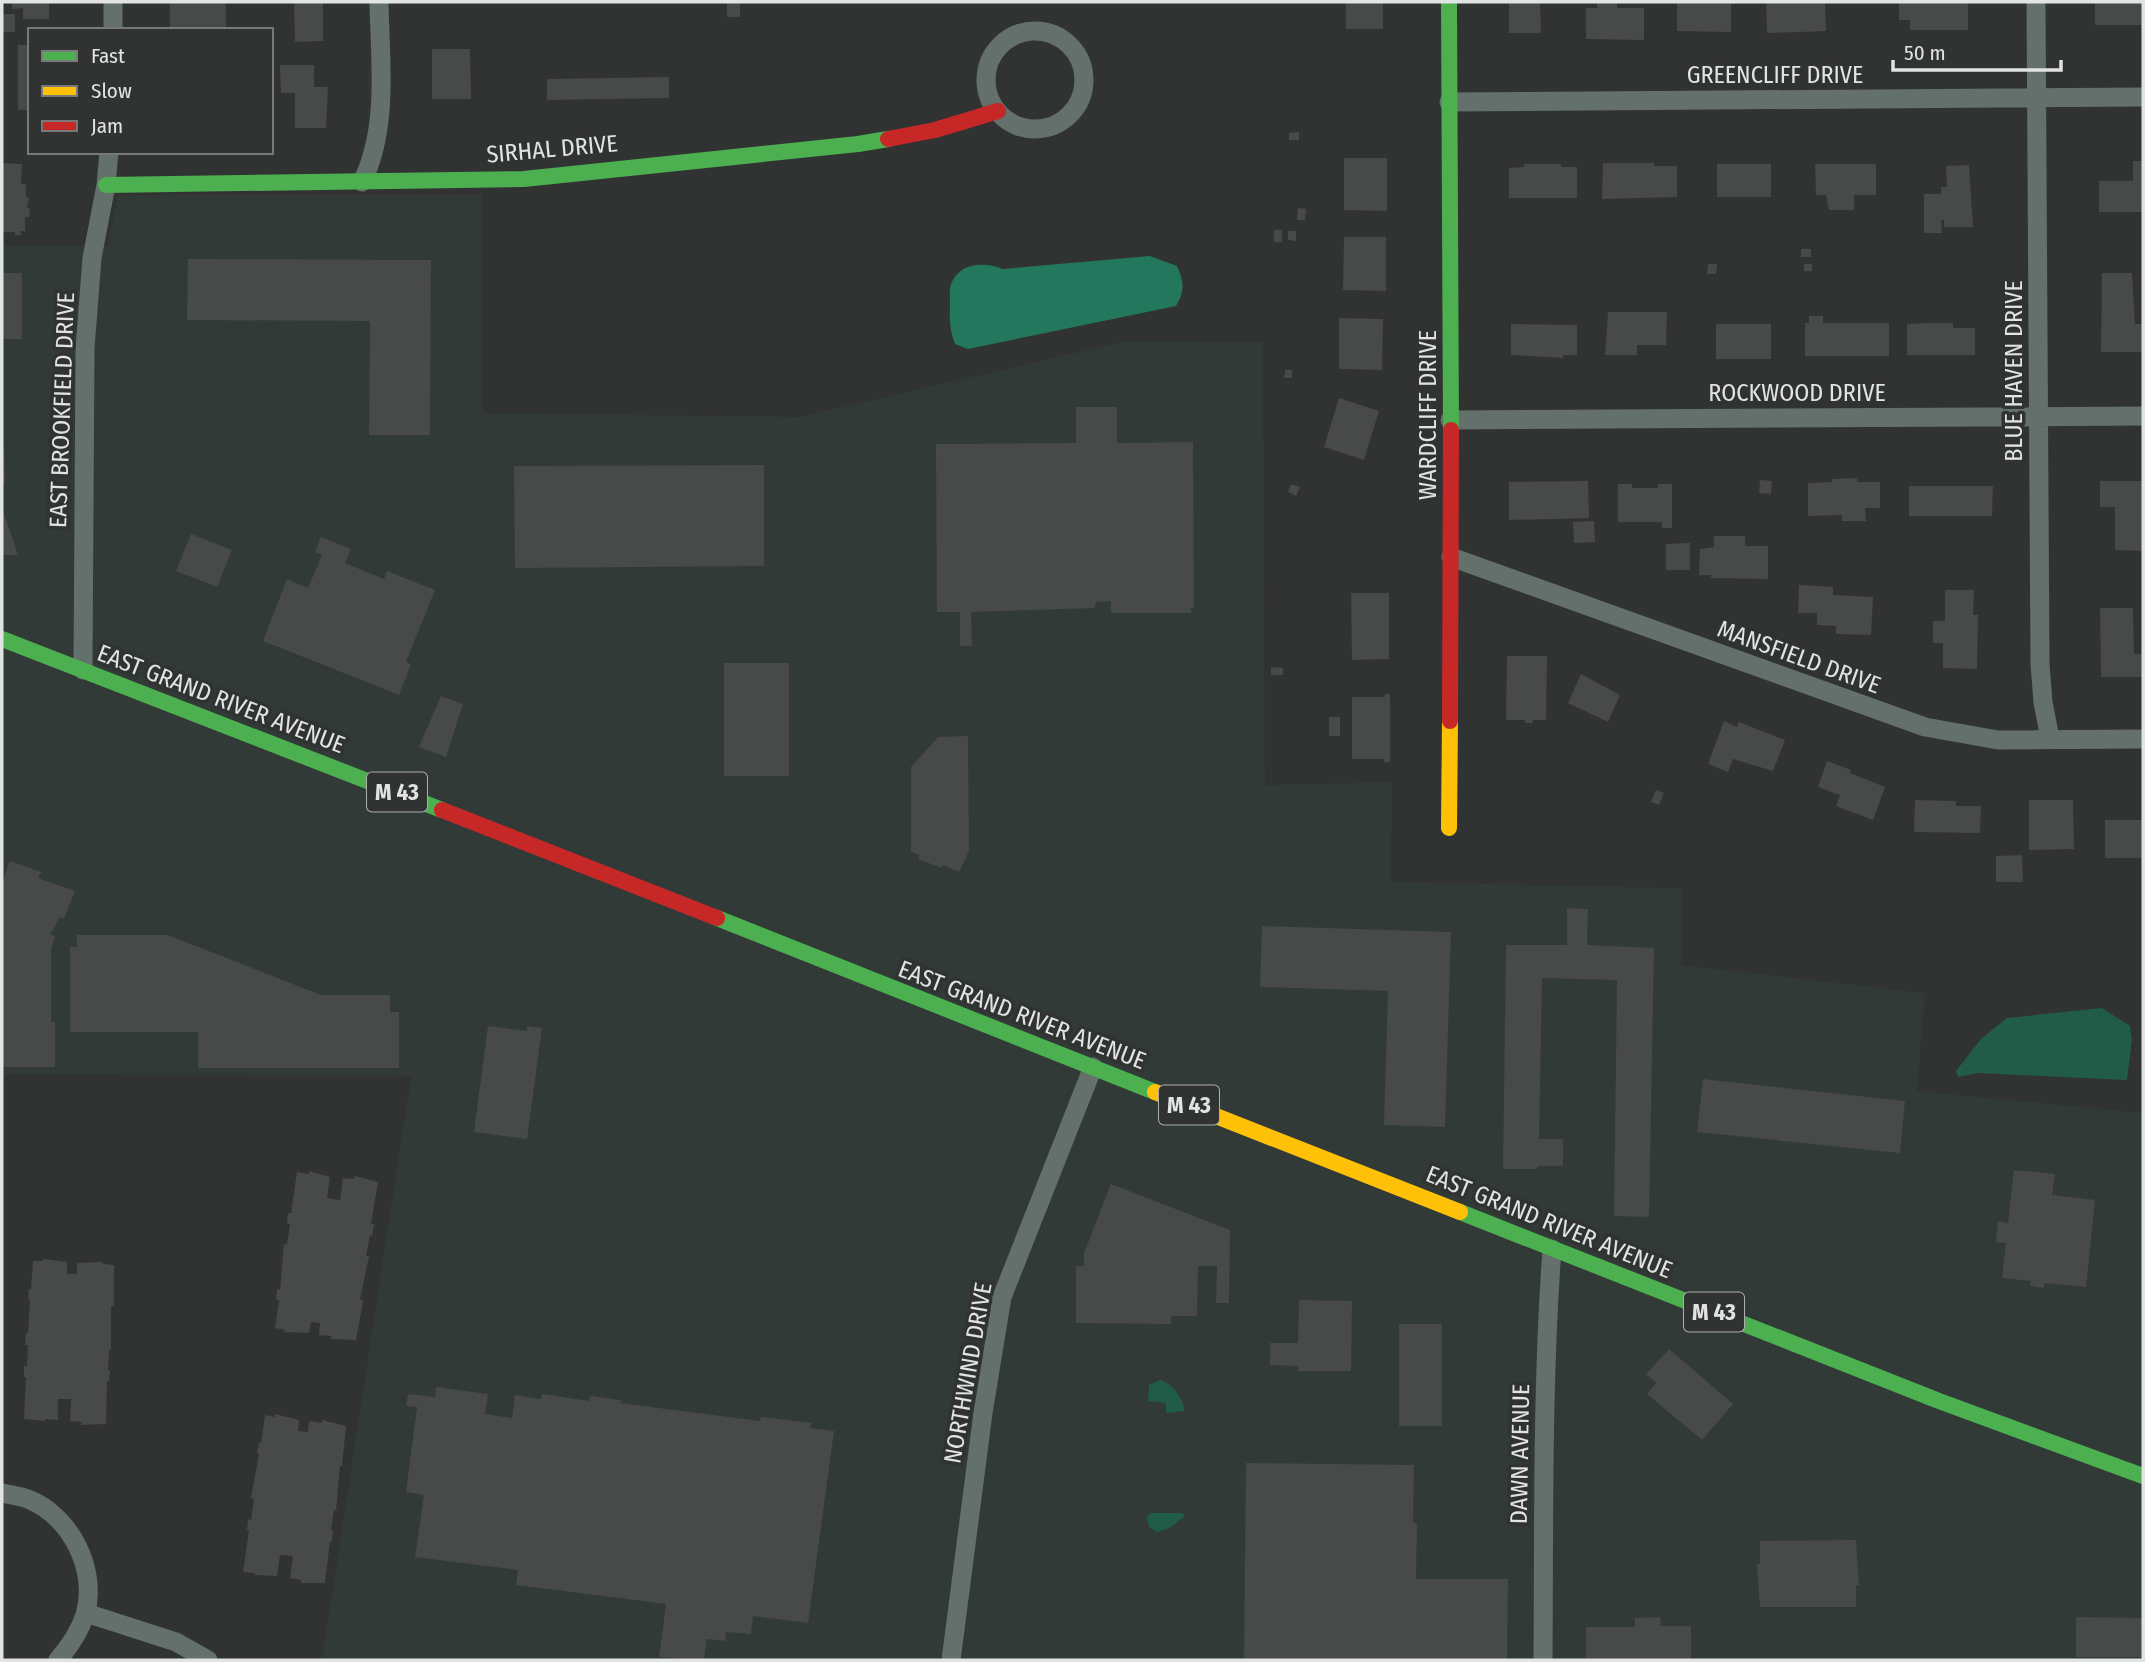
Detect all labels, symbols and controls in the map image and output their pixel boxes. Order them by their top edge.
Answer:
legend [28,28,273,154]
scale bar [1893,28,2061,72]
text: 50 m [1904,40,1946,66]
text: Fast [91,43,125,69]
street label: GREENCLIFF DRIVE [1687,61,1863,89]
text: Slow [91,78,132,104]
text: Jam [91,113,123,139]
street label: SIRHAL DRIVE [485,129,619,169]
street label: BLUE HAVEN DRIVE [2000,280,2028,462]
street label: EAST BROOKFIELD DRIVE [44,292,80,528]
street label: WARDCLIFF DRIVE [1414,330,1442,500]
street label: ROCKWOOD DRIVE [1708,379,1886,407]
street label: MANSFIELD DRIVE [1714,615,1884,699]
street label: EAST GRAND RIVER AVENUE [93,639,349,759]
road number: M 43 [367,772,427,812]
street label: EAST GRAND RIVER AVENUE [894,955,1150,1075]
road number: M 43 [1159,1086,1219,1124]
street label: EAST GRAND RIVER AVENUE [1422,1160,1676,1284]
street label: NORTHWIND DRIVE [938,1280,998,1466]
road number: M 43 [1684,1292,1744,1331]
street label: DAWN AVENUE [1505,1384,1535,1524]

